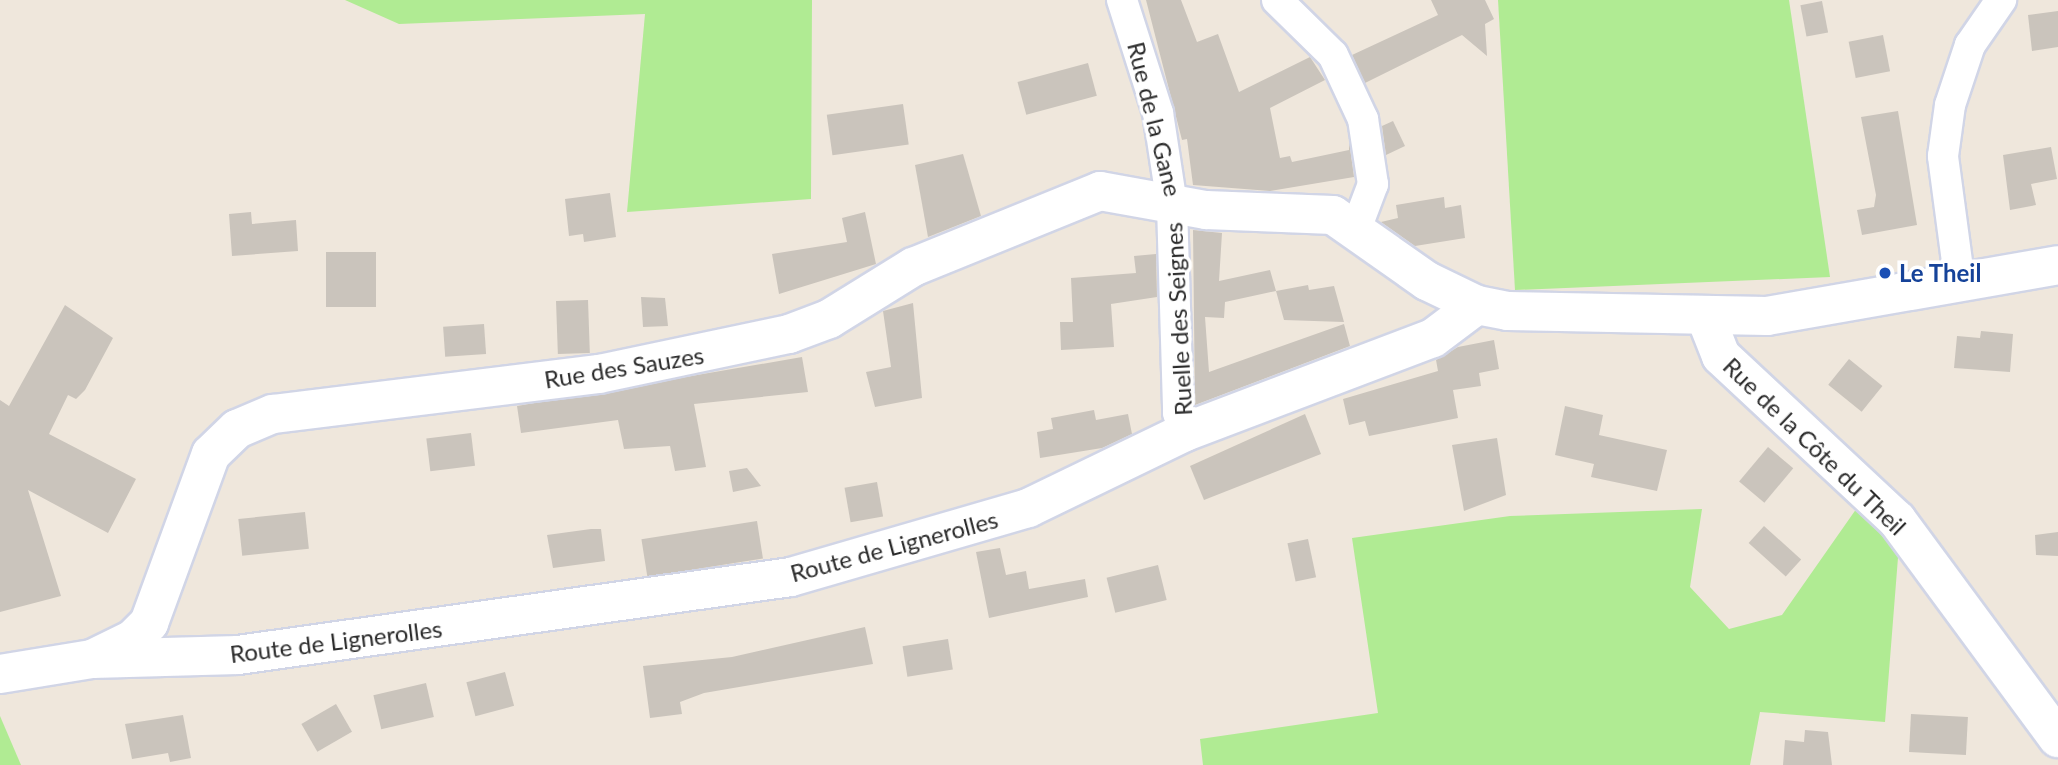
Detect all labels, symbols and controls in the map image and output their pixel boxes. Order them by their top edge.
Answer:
street label: Rue de la Gane [1122,39,1188,199]
street label: Ruelle des Seignes [1159,222,1197,416]
place label: Le Theil [1899,259,1982,287]
marker: Le Theil [1877,265,1893,281]
street label: Rue des Sauzes [542,340,706,394]
street label: Rue de la Côte du Theil [1717,351,1913,541]
street label: Route de Lignerolles [787,504,1001,588]
street label: Route de Lignerolles [228,614,444,668]

